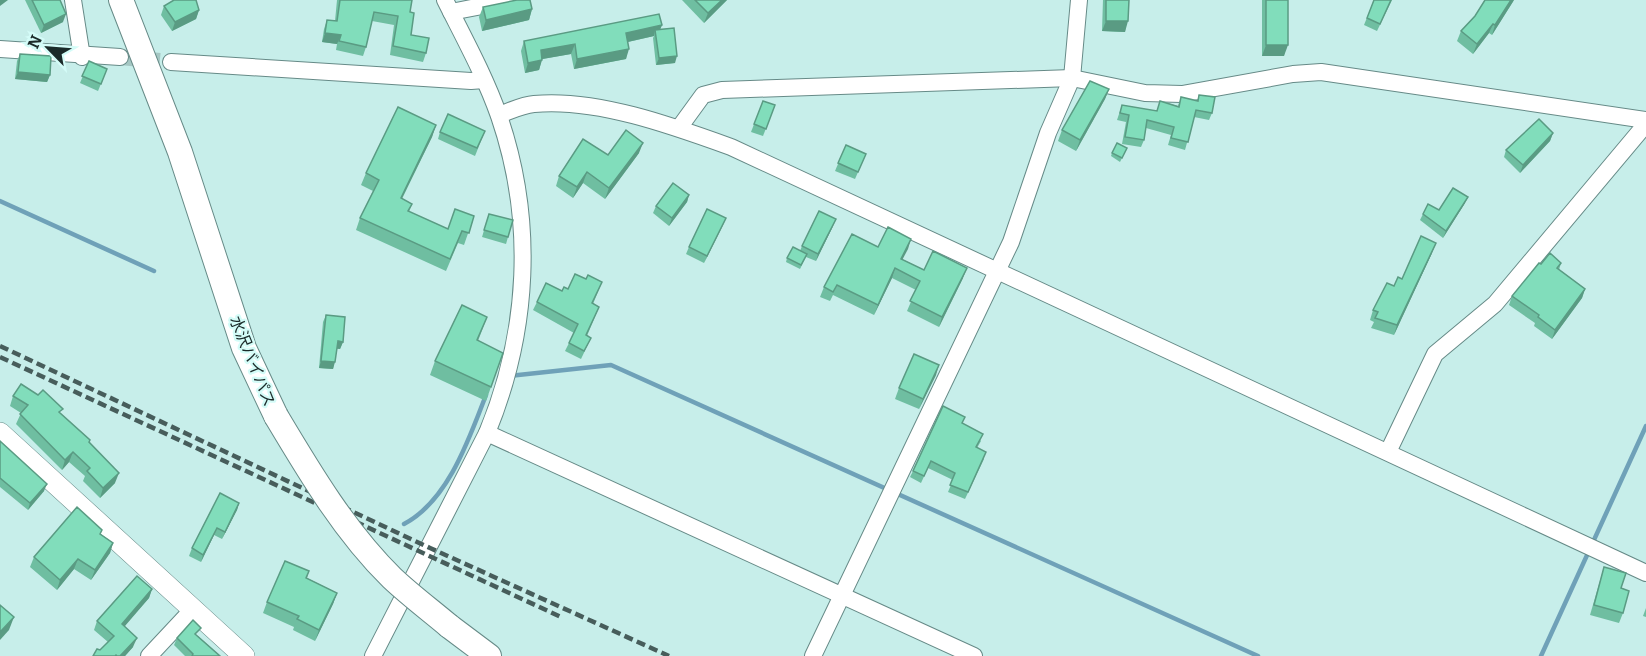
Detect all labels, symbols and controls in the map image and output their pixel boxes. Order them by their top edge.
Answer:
north arrow [18,18,78,78]
text: N [24,32,46,51]
street label: 水沢バイパス [226,313,279,409]

